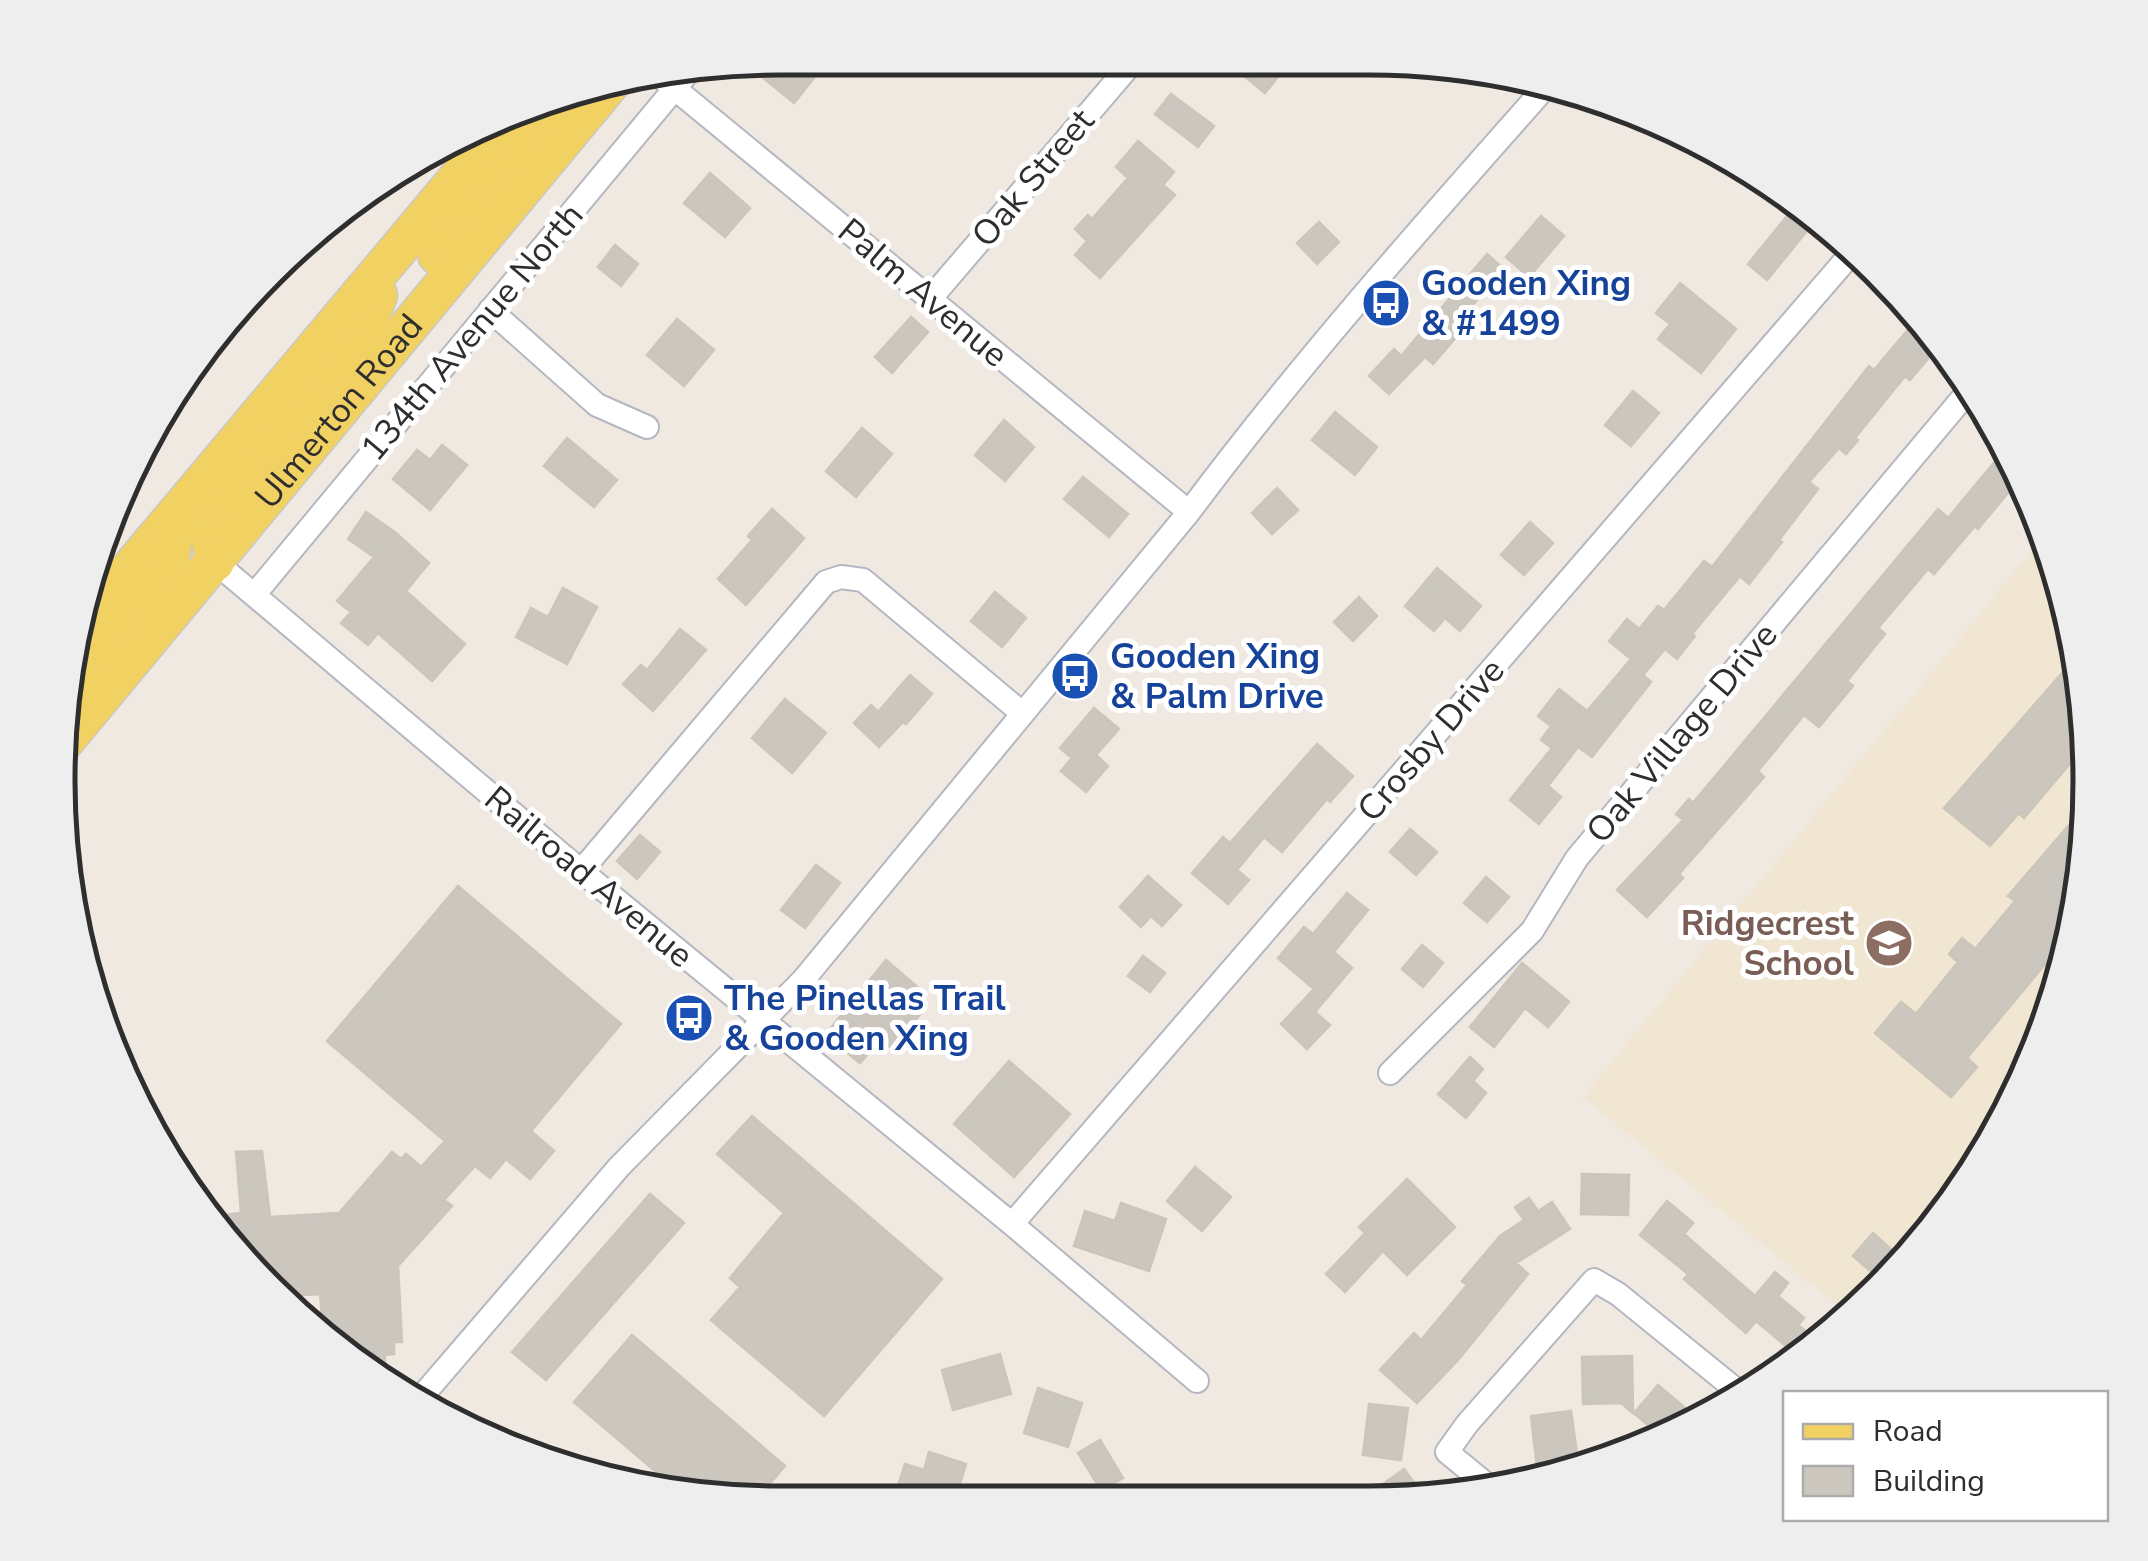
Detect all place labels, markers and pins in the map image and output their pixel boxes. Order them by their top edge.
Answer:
place label: Gooden Xing & #1499 [1421,260,1631,347]
bus stop icon: Gooden Xing & #1499 [1360,277,1412,329]
place label: Gooden Xing & Palm Drive [1110,633,1324,720]
bus stop icon: Gooden Xing & Palm Drive [1049,650,1101,702]
place label: Ridgecrest School [1681,900,1855,987]
school or university icon: Ridgecrest School [1863,917,1915,969]
place label: The Pinellas Trail & Gooden Xing [724,975,1006,1062]
bus stop icon: The Pinellas Trail & Gooden Xing [663,992,715,1044]

